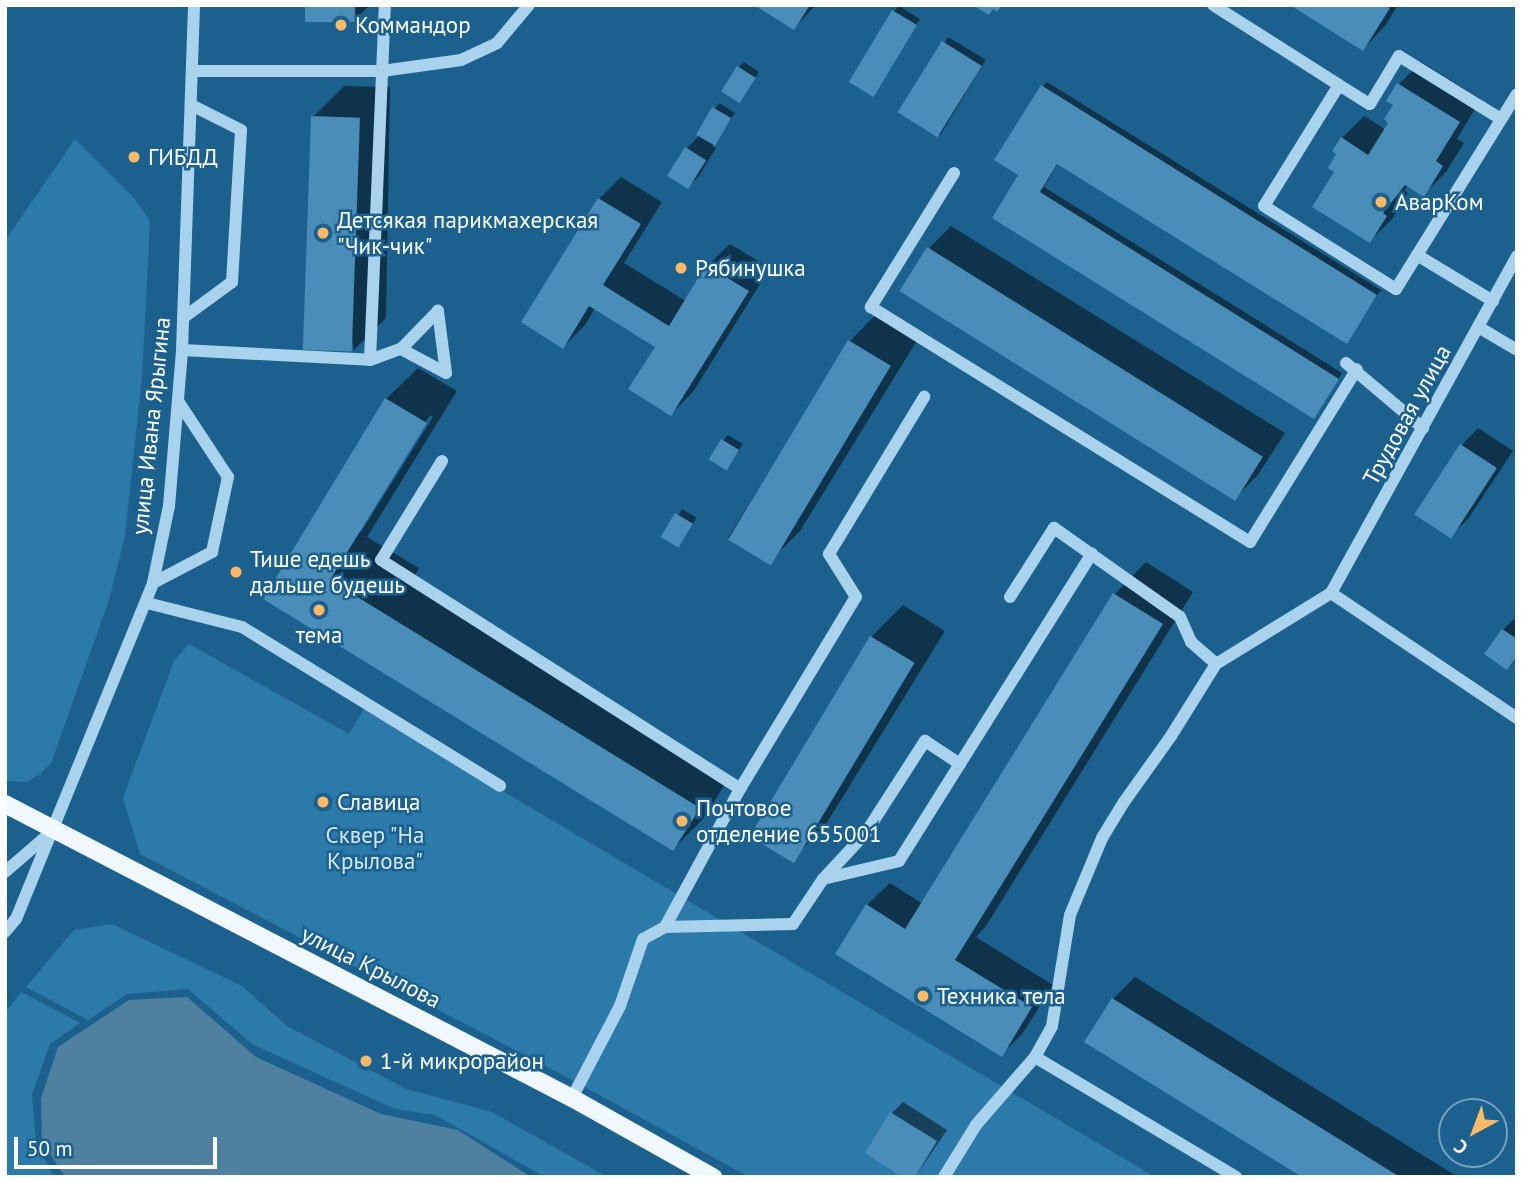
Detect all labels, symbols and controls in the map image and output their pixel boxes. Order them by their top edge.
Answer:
place label: Коммандор [355,11,471,39]
marker: Коммандор [333,17,349,33]
place label: ГИБДД [148,143,218,171]
marker: ГИБДД [126,149,142,165]
place label: АварКом [1395,188,1483,216]
marker: АварКом [1373,194,1389,210]
place label: Детсякая парикмахерская "Чик-чик" [337,206,598,260]
marker: Детсякая парикмахерская "Чик-чик" [315,225,331,241]
place label: Рябинушка [695,254,806,282]
marker: Рябинушка [673,260,689,276]
street label: улица Ивана Ярыгина [126,316,176,536]
street label: Трудовая улица [1357,340,1457,490]
place label: Тише едешь дальше будешь [250,545,405,599]
marker: Тише едешь дальше будешь [228,564,244,580]
marker: тема [311,602,327,618]
place label: тема [296,621,342,649]
place label: Славица [337,788,420,816]
marker: Славица [315,794,331,810]
place label: Почтовое отделение 655001 [696,794,882,848]
marker: Почтовое отделение 655001 [674,813,690,829]
park label: Сквер "На Крылова" [325,821,425,875]
street label: улица Крылова [297,920,445,1014]
place label: Техника тела [937,982,1066,1010]
marker: Техника тела [915,988,931,1004]
place label: 1-й микрорайон [380,1047,544,1075]
marker: 1-й микрорайон [358,1053,374,1069]
north arrow [1438,1098,1508,1168]
scale bar [18,1122,220,1166]
text: 50 m [27,1135,73,1162]
text: С [1449,1135,1472,1160]

